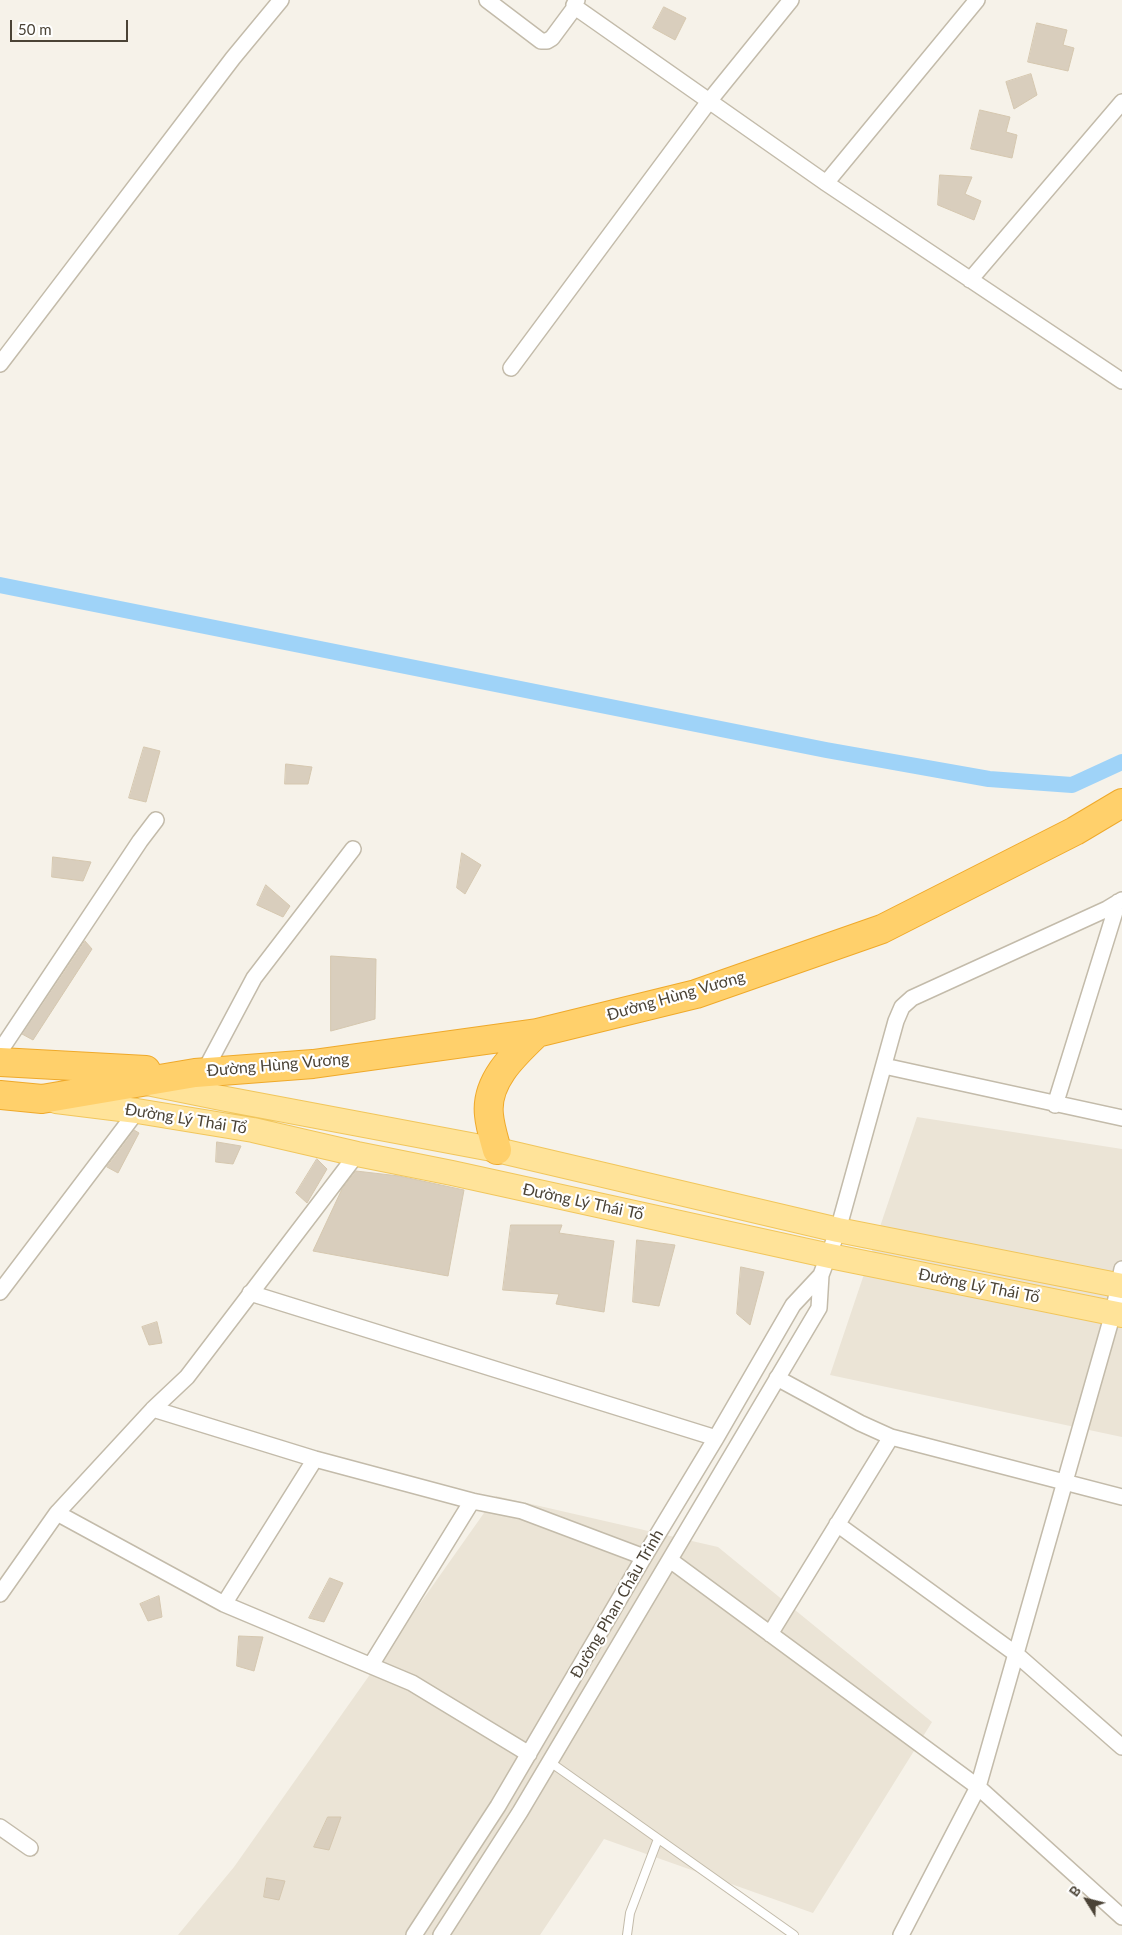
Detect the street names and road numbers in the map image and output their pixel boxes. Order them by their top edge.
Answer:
street label: Đường Hùng Vương [605,967,747,1025]
street label: Đường Hùng Vương [206,1049,350,1081]
street label: Đường Lý Thái Tổ [124,1100,248,1138]
street label: Đường Lý Thái Tổ [521,1180,645,1224]
street label: Đường Lý Thái Tổ [917,1265,1041,1307]
street label: Đường Phan Châu Trinh [567,1526,667,1682]

